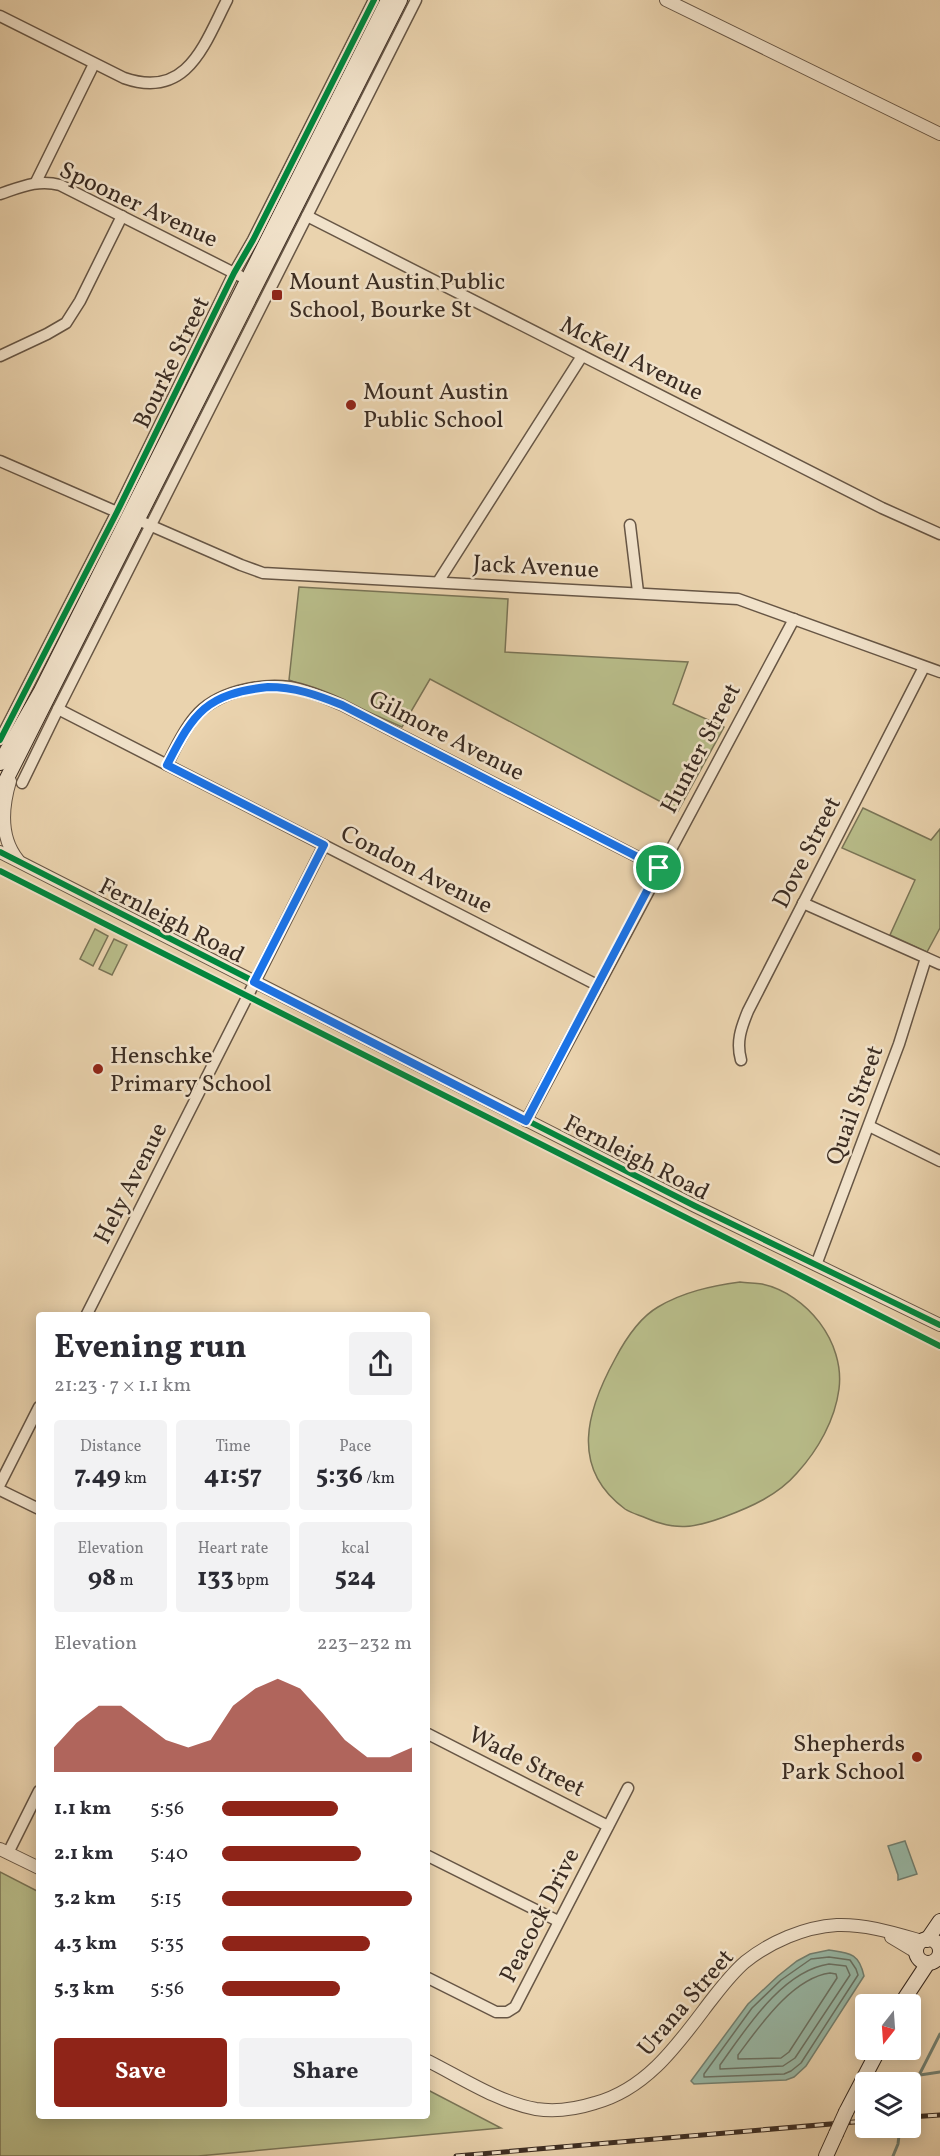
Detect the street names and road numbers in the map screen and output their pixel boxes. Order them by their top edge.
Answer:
street label: Spooner Avenue [53,154,223,257]
street label: Bourke Street [126,291,219,435]
street label: McKell Avenue [553,309,709,411]
street label: Jack Avenue [472,548,600,588]
street label: Hunter Street [653,678,750,820]
street label: Gilmore Avenue [362,683,530,791]
street label: Dove Street [765,791,851,915]
street label: Condon Avenue [334,818,498,924]
street label: Fernleigh Road [92,870,250,973]
street label: Quail Street [819,1041,893,1170]
street label: Fernleigh Road [557,1107,715,1210]
street label: Hely Avenue [87,1117,177,1251]
street label: Wade Street [462,1719,590,1807]
street label: Peacock Drive [492,1843,589,1989]
street label: Urana Street [630,1942,743,2064]

